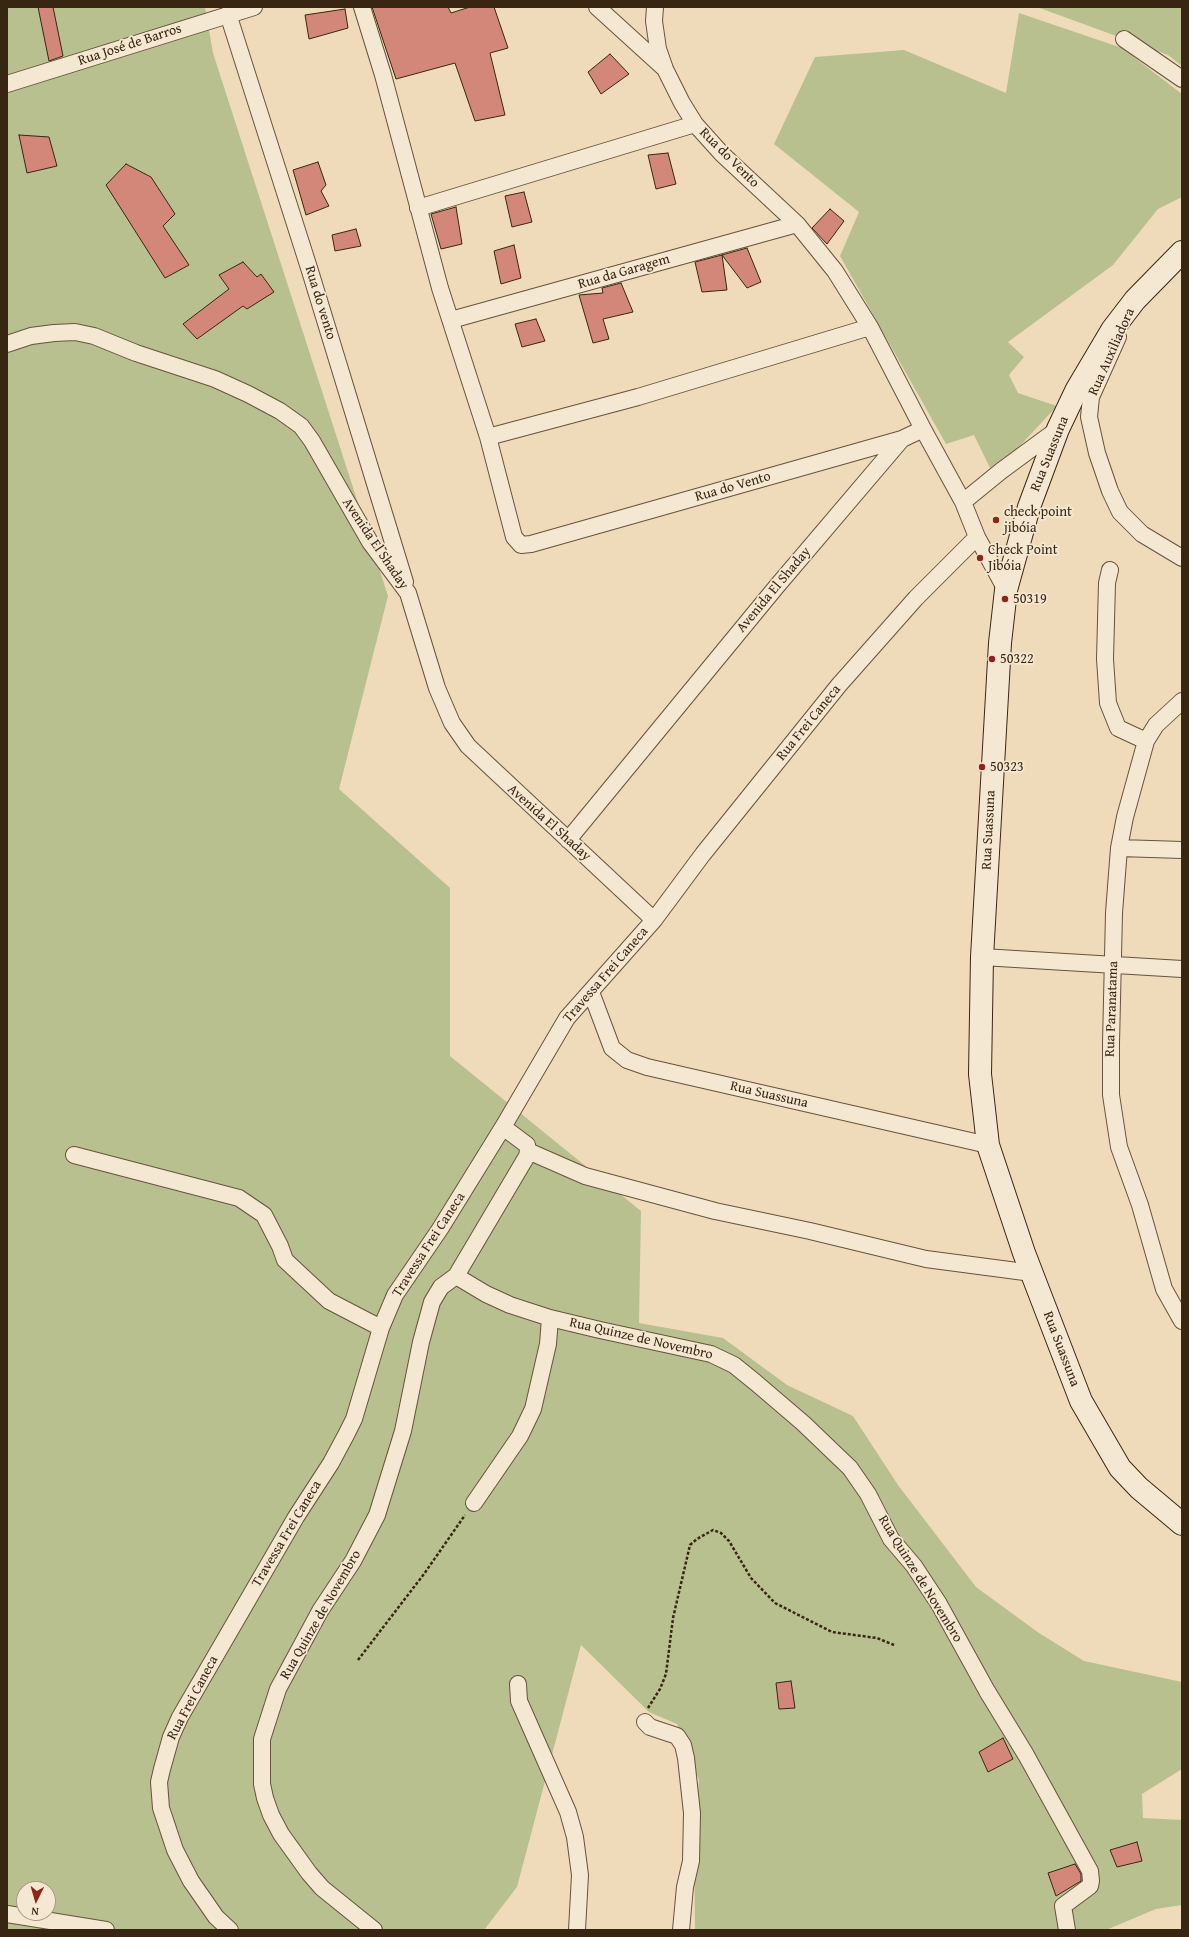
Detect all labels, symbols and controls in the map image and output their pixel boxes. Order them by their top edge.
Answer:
street label: Rua José de Barros [76,20,184,70]
street label: Rua do Vento [696,125,762,191]
street label: Rua da Garagem [576,251,672,293]
street label: Rua do vento [301,264,339,342]
street label: Rua Auxiliadora [1085,306,1139,398]
street label: Rua Suassuna [1027,414,1073,494]
street label: Rua do Vento [693,468,773,506]
street label: Avenida El Shaday [338,495,412,593]
place label: check point jibóia [1004,504,1072,536]
marker: check point jibóia [991,515,1001,525]
place label: Check Point Jibóia [988,542,1058,574]
street label: Avenida El Shaday [733,544,815,636]
marker: Check Point Jibóia [975,553,985,563]
place label: 50319 [1013,591,1047,607]
marker: 50319 [1000,594,1010,604]
place label: 50322 [1000,651,1034,667]
marker: 50322 [987,654,997,664]
street label: Rua Frei Caneca [773,682,845,764]
place label: 50323 [990,759,1024,775]
marker: 50323 [977,762,987,772]
street label: Avenida El Shaday [504,781,594,865]
street label: Rua Suassuna [979,790,999,870]
street label: Travessa Frei Caneca [560,924,652,1026]
street label: Rua Paranatama [1102,961,1122,1057]
street label: Rua Suassuna [728,1078,810,1112]
street label: Travessa Frei Caneca [389,1190,469,1300]
street label: Rua Suassuna [1039,1309,1083,1389]
street label: Rua Quinze de Novembro [568,1314,714,1364]
street label: Travessa Frei Caneca [249,1478,325,1590]
street label: Rua Quinze de Novembro [874,1512,966,1646]
street label: Rua Quinze de Novembro [277,1547,365,1683]
street label: Rua Frei Caneca [164,1653,222,1743]
north arrow [16,1881,56,1921]
text: N [31,1904,39,1920]

